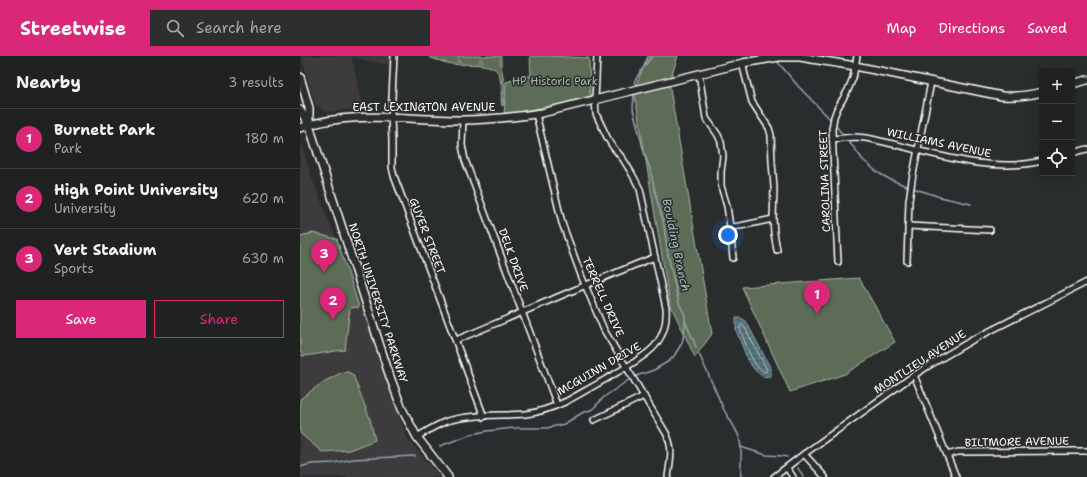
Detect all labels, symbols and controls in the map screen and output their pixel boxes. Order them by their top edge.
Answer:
search box [150,10,430,46]
text: Streetwise [20,16,126,41]
icon: search [164,17,186,39]
text: Search here [196,18,282,38]
text: Map [887,19,917,37]
text: Directions [939,19,1005,37]
text: Saved [1027,19,1067,37]
map controls [1039,68,1075,176]
button: + [1039,68,1075,104]
text: Nearby [16,71,81,93]
text: 3 results [228,74,284,91]
park label: HP Historic Park [512,74,598,89]
street label: EAST LEXINGTON AVENUE [353,100,496,115]
button: − [1039,104,1075,140]
text: Burnett Park [54,120,155,140]
street label: WILLIAMS AVENUE [885,125,993,161]
street label: CAROLINA STREET [816,129,834,232]
text: 1 [26,130,32,147]
text: 180 m [245,130,284,147]
text: Park [54,140,82,157]
button: locate [1039,140,1075,176]
text: High Point University [54,180,218,200]
text: 2 [24,190,34,207]
text: 620 m [242,190,284,207]
street label: GUYER STREET [406,196,449,277]
water label: Boulding Branch [658,197,694,293]
text: University [54,200,116,217]
street label: NORTH UNIVERSITY PARKWAY [345,221,411,385]
your location [718,225,738,245]
street label: DELK DRIVE [495,226,531,294]
text: Vert Stadium [54,240,156,260]
pin: 3 [311,240,337,273]
text: 3 [24,250,34,267]
text: 630 m [242,250,284,267]
street label: TERRELL DRIVE [579,255,627,339]
text: Sports [54,260,94,277]
pin: 1 [804,281,830,314]
pin: 2 [320,287,346,320]
button: Save [16,300,146,338]
button: Share [154,300,284,338]
street label: MONTLIEU AVENUE [871,327,969,397]
street label: MCGUINN DRIVE [554,339,644,399]
street label: BILTMORE AVENUE [965,434,1069,450]

